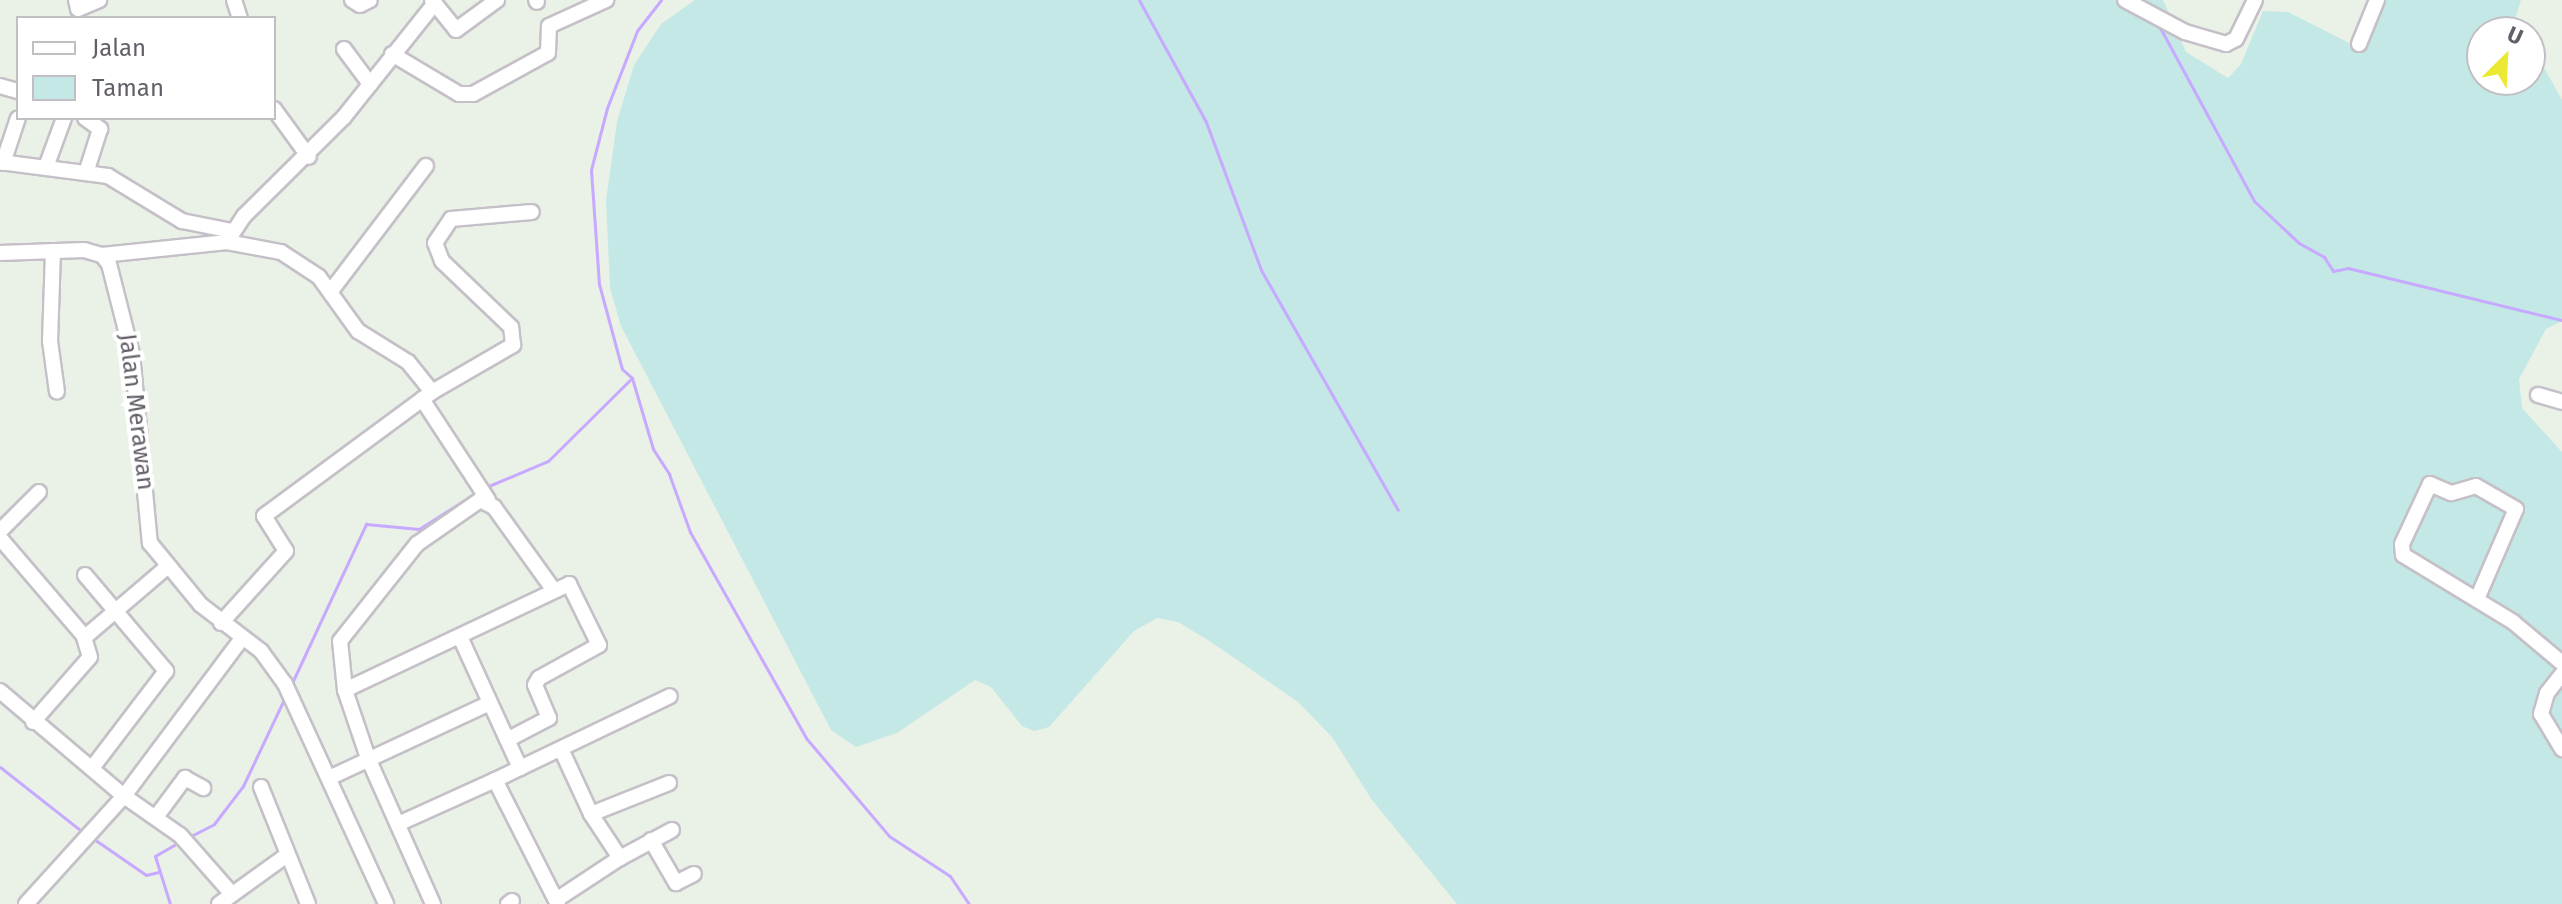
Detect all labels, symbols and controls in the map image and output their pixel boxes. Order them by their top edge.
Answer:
legend [16,16,276,120]
north arrow [2466,16,2546,96]
text: U [2503,20,2527,51]
text: Jalan [92,34,146,62]
text: Taman [92,74,164,102]
street label: Jalan Merawan [112,332,160,492]

